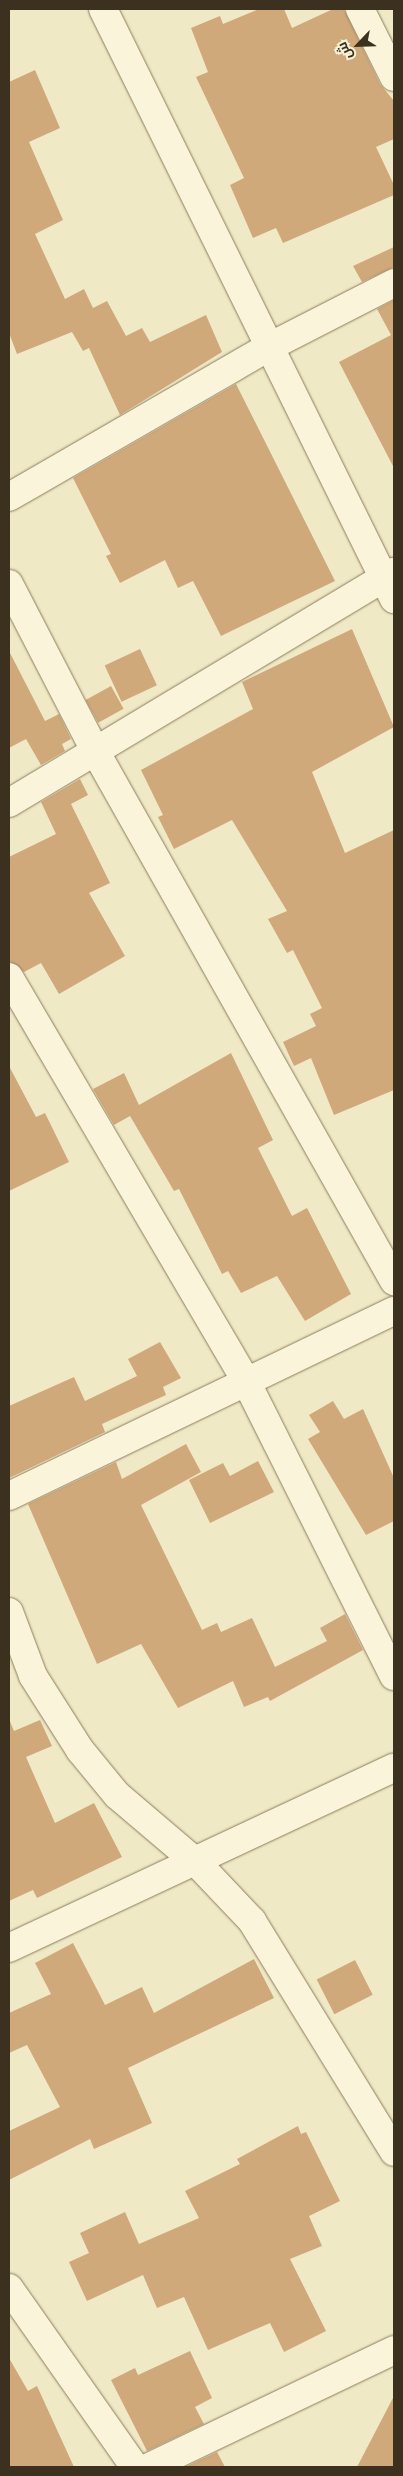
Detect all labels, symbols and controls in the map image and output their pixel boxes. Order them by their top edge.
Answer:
north arrow [333,20,383,70]
text: ش [332,39,356,63]

